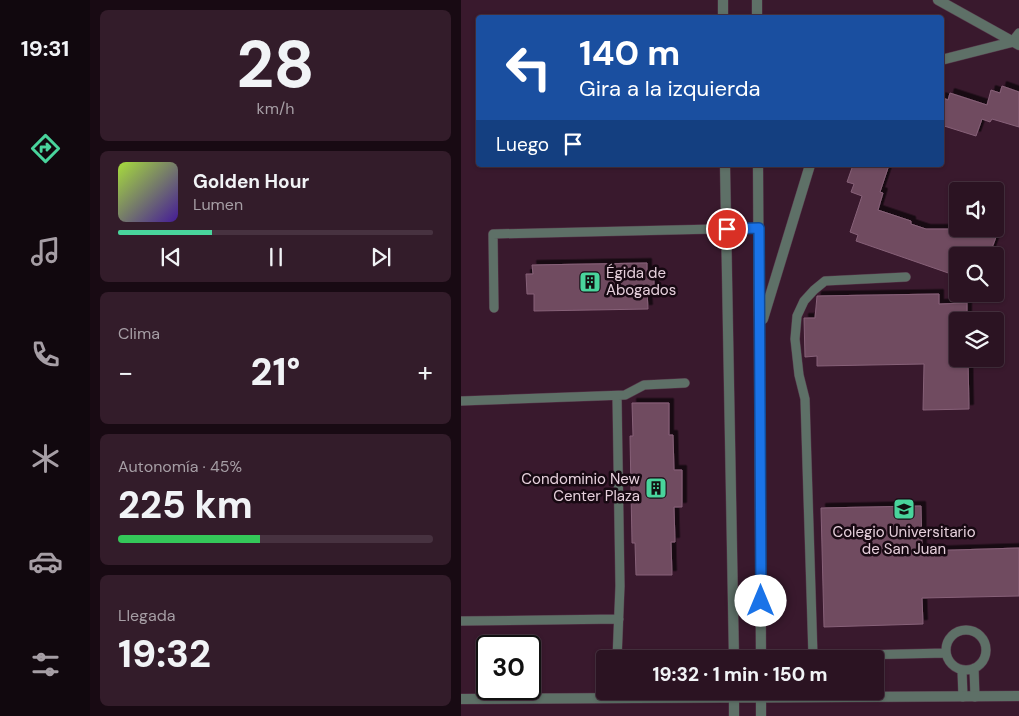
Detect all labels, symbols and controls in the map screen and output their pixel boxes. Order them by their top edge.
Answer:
text: 28 [236,23,315,107]
text: 140 m [579,30,680,76]
text: 19:31 [21,34,69,63]
icon: left [496,35,561,100]
text: Gira a la izquierda [579,74,760,103]
text: km/h [257,98,294,119]
icon: arrive [559,130,587,158]
icon: directions [28,131,63,166]
text: Luego [496,132,549,157]
text: Golden Hour [193,169,309,194]
map controls [949,182,1004,367]
button: sound [949,182,1004,237]
text: Lumen [193,194,243,215]
pin [706,208,748,250]
icon: arrive [713,215,741,243]
icon: music [28,234,63,269]
icon: previous [157,243,185,271]
icon: pause [262,243,290,271]
icon: next [367,243,395,271]
button: search [949,247,1004,302]
place label: Égida de Abogados [606,263,676,300]
building icon: Égida de Abogados [578,270,602,294]
button: layers [949,312,1004,367]
text: Clima [118,323,160,344]
icon: phone [28,337,63,372]
text: 21° [251,347,300,397]
text: − [118,354,133,391]
text: + [418,354,433,391]
icon: climate [28,441,63,476]
text: Autonomía · 45% [118,456,242,477]
place label: Condominio New Center Plaza [521,469,641,506]
building icon: Condominio New Center Plaza [644,476,668,500]
text: 225 km [118,480,253,530]
school or university icon: Colegio Universitario de San Juan [892,497,916,521]
place label: Colegio Universitario de San Juan [832,522,976,559]
icon: car [28,544,63,579]
position arrow [734,574,786,626]
text: Llegada [118,605,175,626]
text: 19:32 [118,629,211,679]
speed limit sign: 30 [476,635,541,700]
icon: filters [28,647,63,682]
text: 19:32 · 1 min · 150 m [652,662,828,687]

